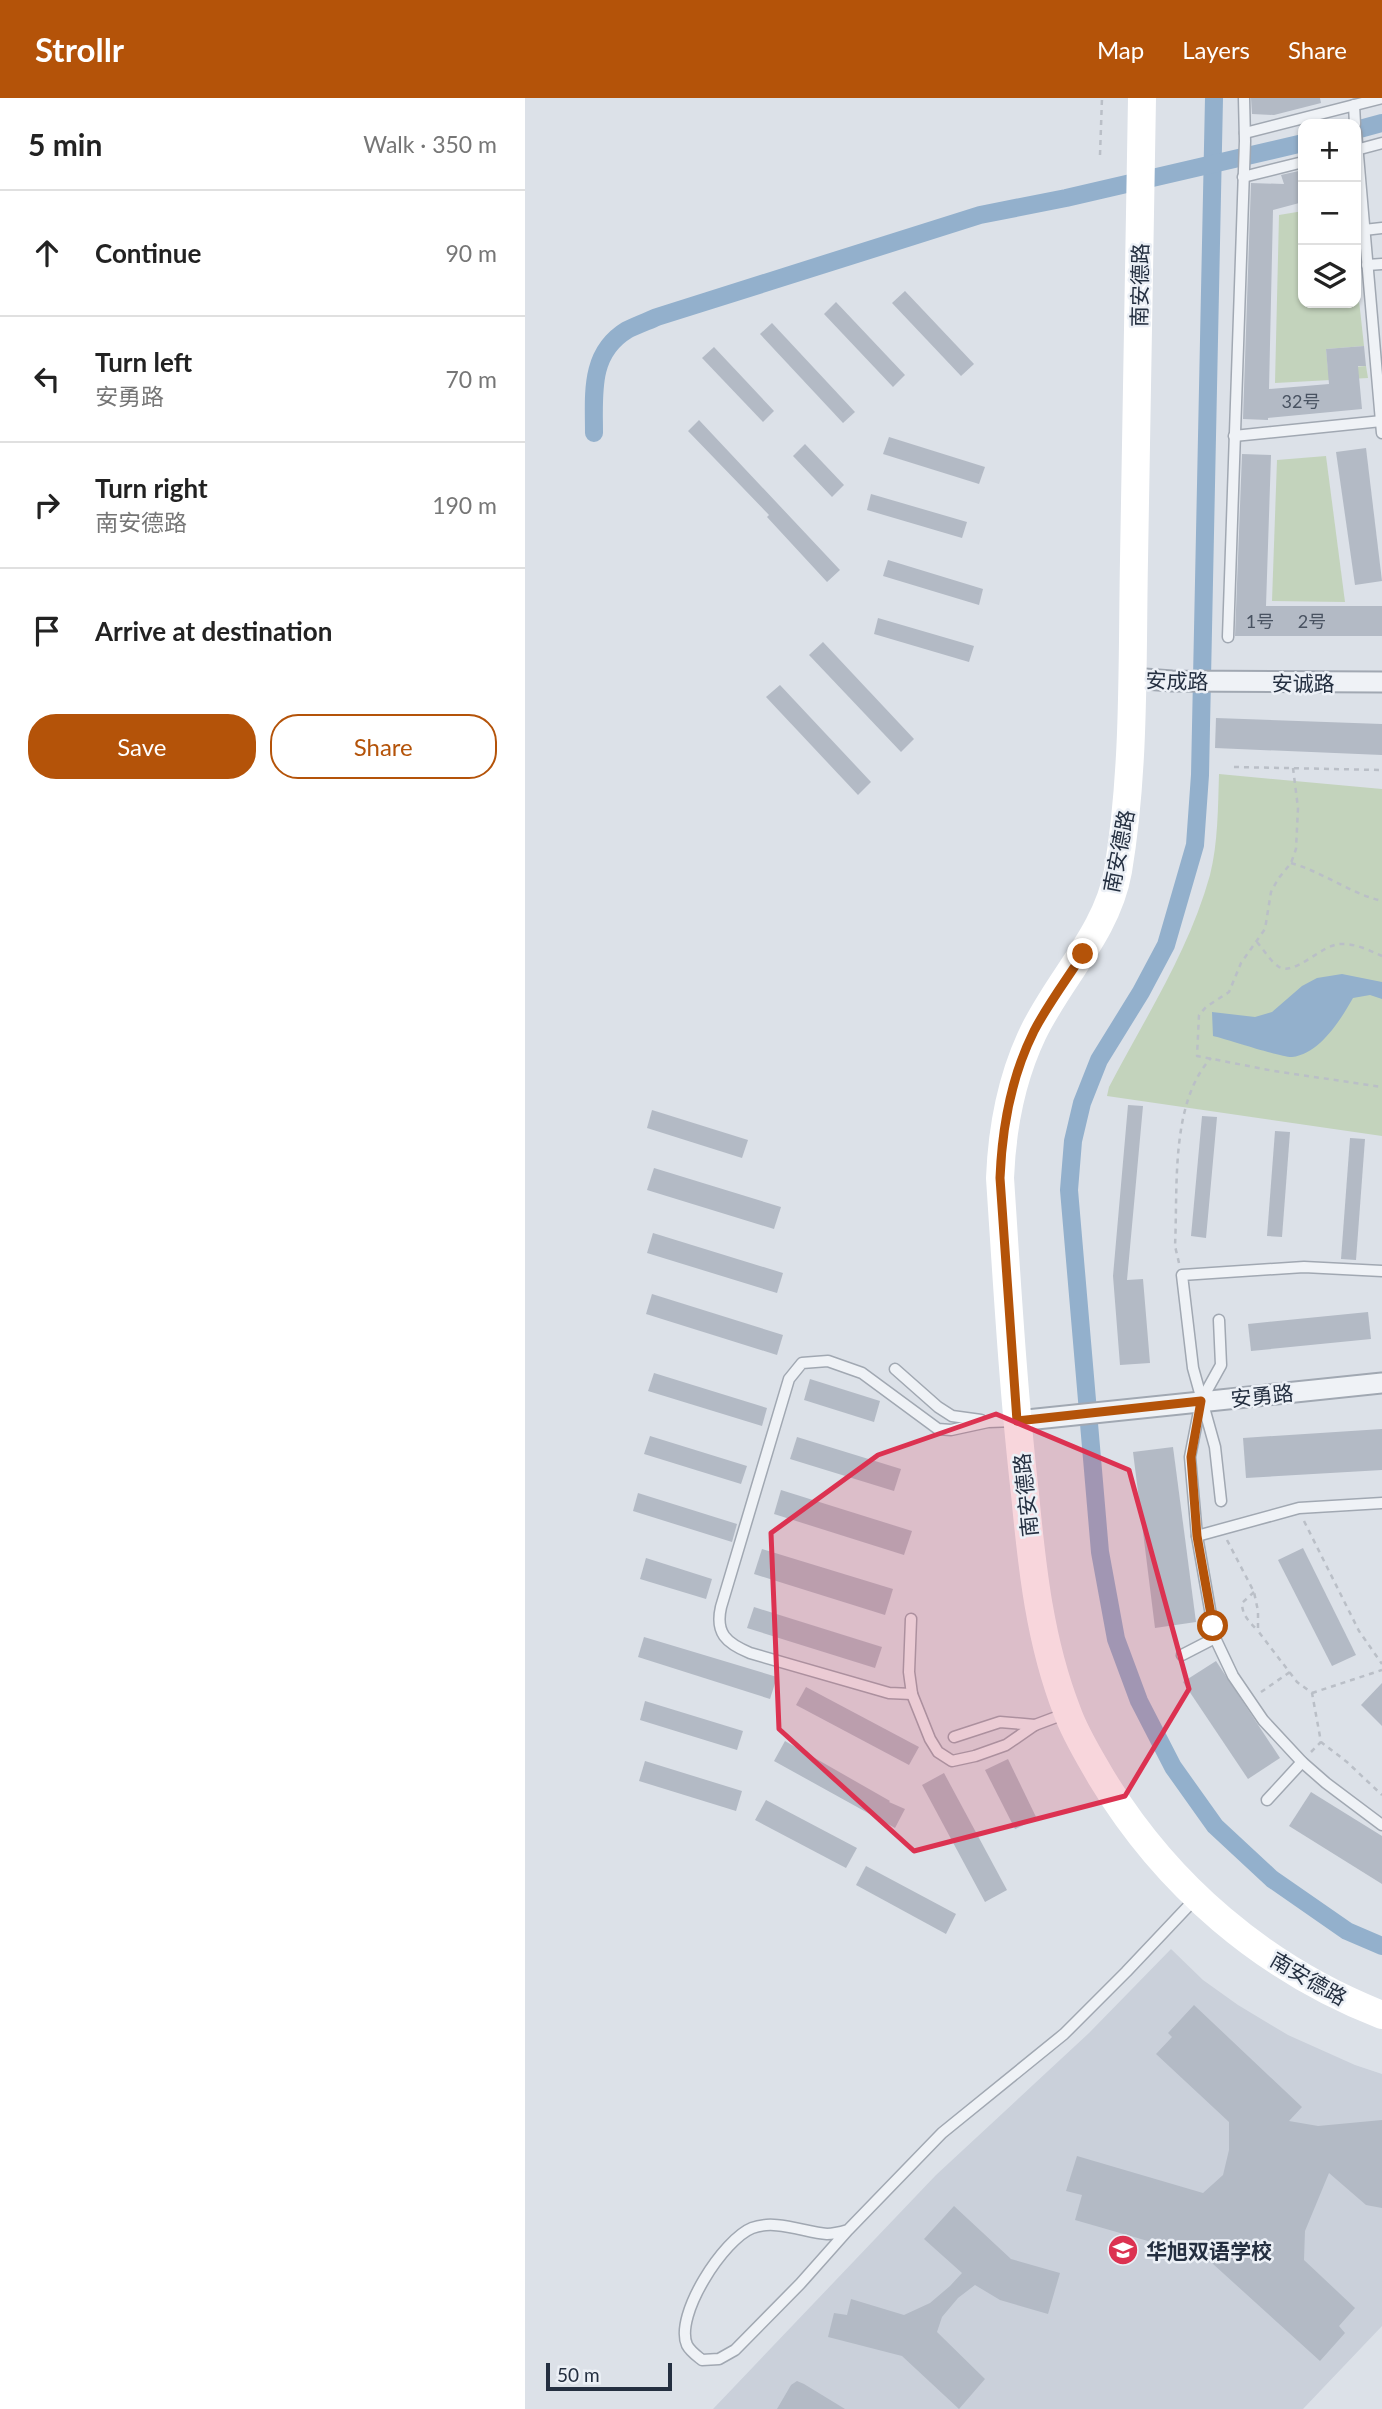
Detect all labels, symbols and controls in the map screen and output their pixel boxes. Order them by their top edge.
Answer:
text: Strollr [35,29,124,69]
text: Map [1097,35,1144,64]
text: Layers [1182,35,1250,64]
text: Share [1288,35,1347,64]
map controls [1298,119,1361,308]
button: + [1298,119,1361,182]
text: 5 min [28,126,102,162]
text: Walk · 350 m [363,130,497,158]
button: − [1298,182,1361,245]
icon: ahead [28,234,66,272]
text: Continue [95,237,201,269]
text: 90 m [446,239,497,267]
street label: 南安德路 [1126,243,1152,327]
button: layers [1298,245,1361,308]
text: Turn left [95,346,192,378]
icon: left [28,360,66,398]
text: 70 m [446,365,497,393]
text: 安勇路 [95,382,164,410]
house number: 32号 [1282,390,1320,412]
text: Turn right [95,472,208,504]
icon: right [28,486,66,524]
text: 190 m [432,491,497,519]
text: 南安德路 [95,508,187,536]
house number: 1号 [1246,610,1274,632]
house number: 2号 [1298,610,1326,632]
icon: arrive [28,612,66,650]
text: Arrive at destination [95,615,332,647]
street label: 安成路 [1145,666,1209,694]
street label: 安诚路 [1272,670,1335,695]
button: Save [28,714,256,779]
button: Share [270,714,497,779]
street label: 南安德路 [1098,807,1138,895]
route end [1067,938,1098,969]
street label: 安勇路 [1229,1379,1295,1411]
street label: 南安德路 [1008,1452,1042,1538]
route start [1197,1610,1228,1641]
street label: 南安德路 [1266,1946,1352,2010]
school or university icon: 华旭双语学校 [1106,2233,1140,2267]
place label: 华旭双语学校 [1146,2238,1272,2263]
scale bar [546,2360,672,2392]
text: 50 m [557,2363,600,2386]

